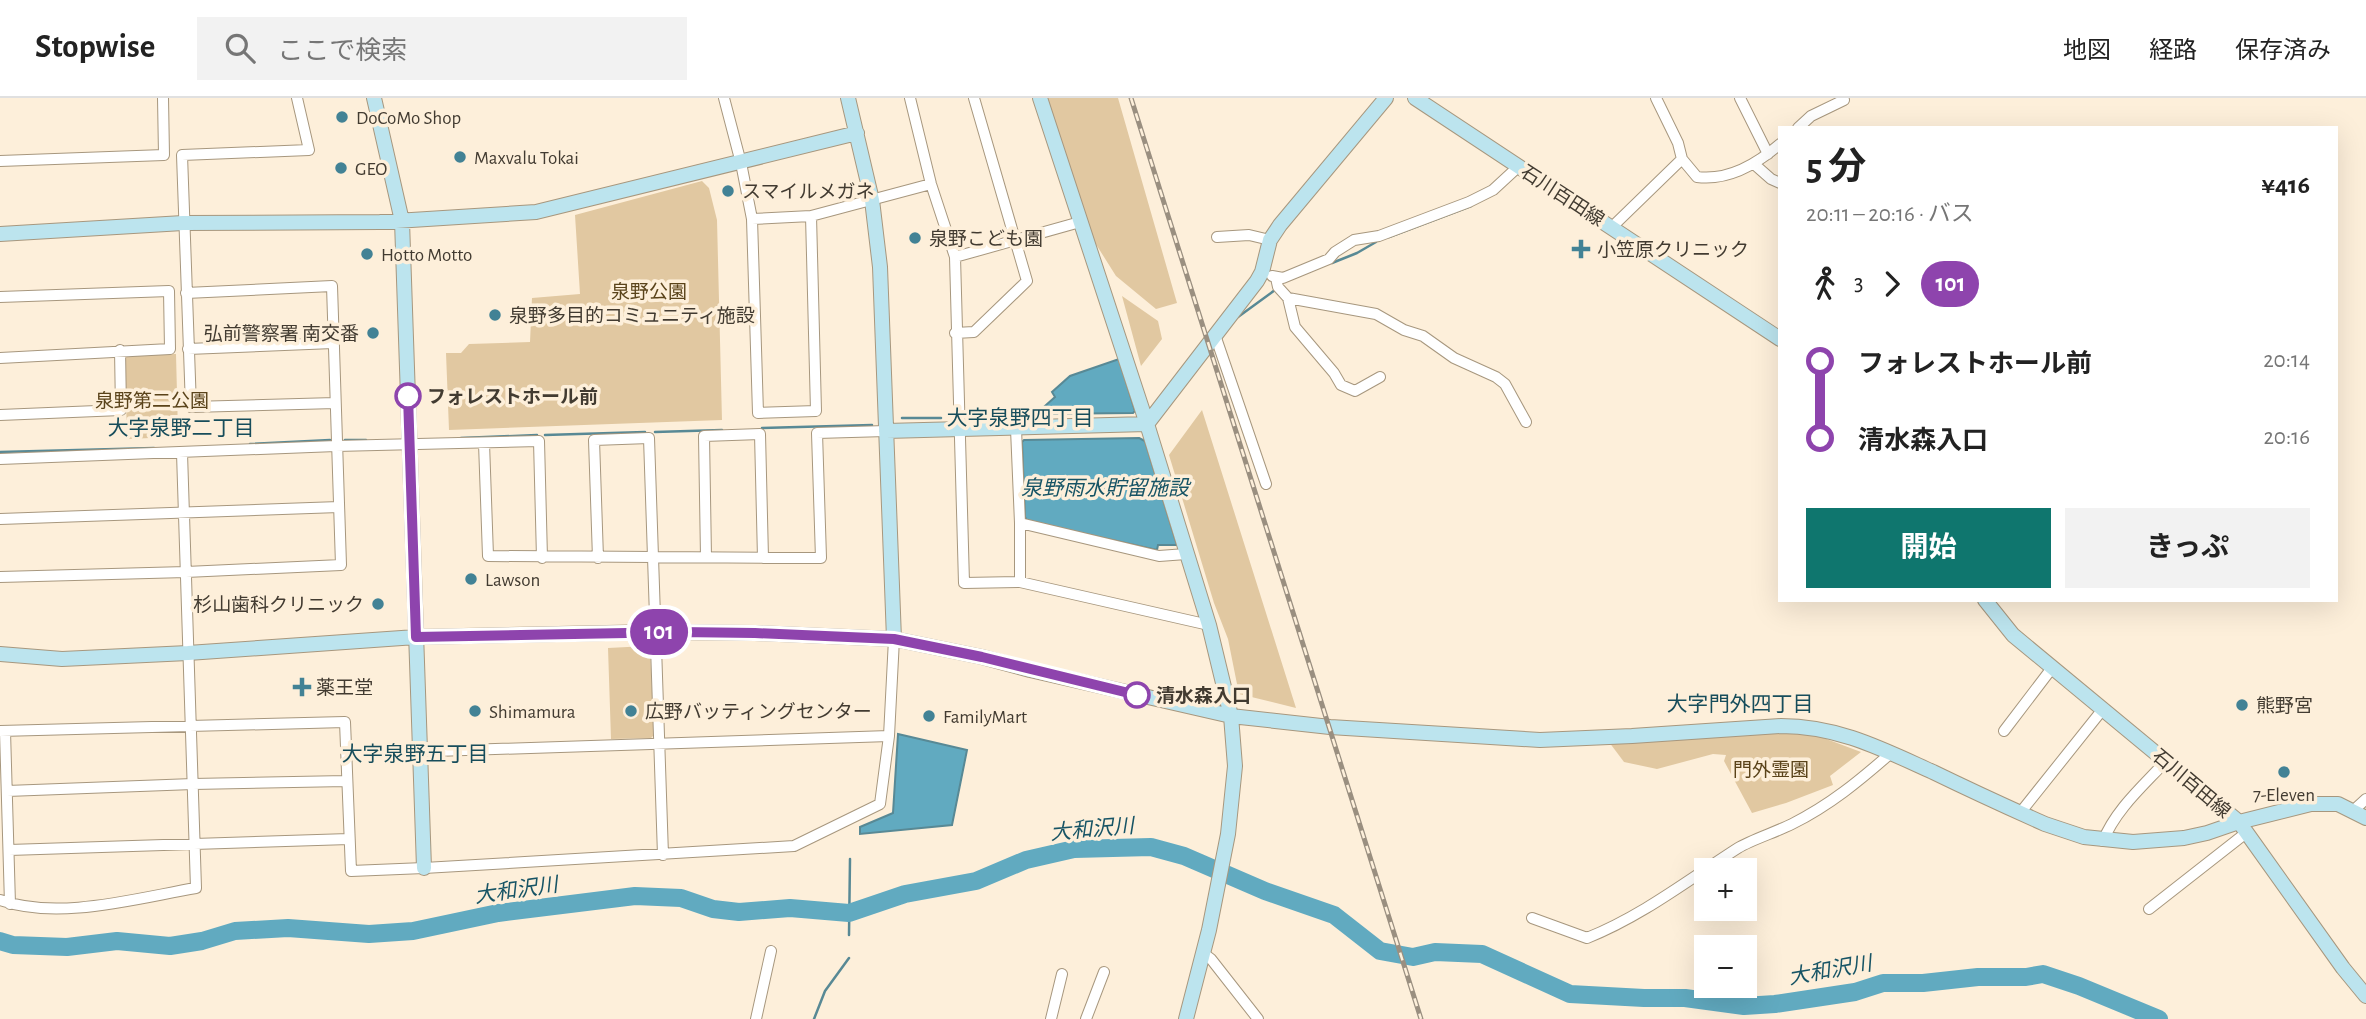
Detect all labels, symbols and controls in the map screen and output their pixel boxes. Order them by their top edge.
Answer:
search box [197,17,687,80]
icon: search [221,29,259,67]
text: Stopwise [35,31,155,64]
text: ここで検索 [277,38,407,64]
text: 地図 [2063,39,2111,63]
text: 経路 [2149,39,2197,63]
text: 保存済み [2235,39,2331,63]
marker: DoCoMo Shop [334,109,350,125]
place label: DoCoMo Shop [356,109,461,128]
marker: Maxvalu Tokai [452,149,468,165]
place label: Maxvalu Tokai [474,149,579,168]
text: 5 分 [1806,149,1866,187]
marker: GEO [333,160,349,176]
place label: GEO [355,160,387,179]
street label: 石川百田線 [1517,162,1608,230]
text: ¥416 [2261,172,2310,198]
place label: スマイルメガネ [742,182,874,202]
marker: スマイルメガネ [720,183,736,199]
text: 20:11 – 20:16 · バス [1806,203,1974,226]
place label: 泉野こども園 [929,229,1043,249]
marker: 泉野こども園 [907,230,923,246]
marker: 小笠原クリニック [1571,239,1591,259]
place label: 小笠原クリニック [1597,239,1749,260]
marker: Hotto Motto [359,246,375,262]
place label: Hotto Motto [381,246,472,265]
icon: walk [1806,265,1844,303]
icon: forward [1873,265,1911,303]
text: 3 [1854,272,1863,295]
text: 101 [1935,272,1965,296]
park label: 泉野公園 [611,282,687,302]
place label: 泉野多目的コミュニティ施設 [509,305,755,326]
marker: 泉野多目的コミュニティ施設 [487,307,503,323]
place label: 弘前警察署 南交番 [204,323,359,344]
marker: 弘前警察署 南交番 [365,325,381,341]
text: 20:14 [2263,349,2310,372]
text: フォレストホール前 [1858,351,2092,377]
marker: フォレストホール前 [395,383,421,409]
place label: フォレストホール前 [427,387,598,407]
park label: 泉野第二公園 [95,391,209,411]
district label: 大字泉野四丁目 [947,407,1094,429]
district label: 大字泉野二丁目 [108,417,255,439]
text: 20:16 [2263,426,2310,449]
text: 清水森入口 [1858,428,1988,454]
water label: 泉野雨水貯留施設 [1021,477,1192,499]
button: 開始 [1806,508,2051,588]
button: きっぷ [2065,508,2310,588]
marker: Lawson [463,571,479,587]
place label: Lawson [485,571,540,590]
place label: 杉山歯科クリニック [193,594,364,615]
marker: 杉山歯科クリニック [370,596,386,612]
line badge: 101 [619,609,699,655]
text: 101 [644,620,674,644]
place label: 薬王堂 [316,677,373,698]
marker: 薬王堂 [294,679,310,695]
marker: 清水森入口 [1124,682,1150,708]
place label: 清水森入口 [1156,686,1251,706]
district label: 大字門外四丁目 [1667,693,1814,715]
place label: 熊野宮 [2256,696,2313,716]
marker: 熊野宮 [2234,697,2250,713]
place label: 広野バッティングセンター [645,701,872,722]
marker: Shimamura [467,703,483,719]
place label: Shimamura [489,703,576,722]
marker: 広野バッティングセンター [623,703,639,719]
marker: FamilyMart [921,708,937,724]
place label: FamilyMart [943,708,1027,727]
district label: 大字泉野五丁目 [342,743,489,765]
street label: 石川百田線 [2149,746,2234,822]
park label: 門外霊園 [1733,760,1809,780]
marker: 7-Eleven [2276,764,2292,780]
place label: 7-Eleven [2253,786,2315,805]
water label: 大和沢川 [1049,814,1137,844]
map controls [1694,858,1757,998]
button: + [1694,858,1757,921]
water label: 大和沢川 [473,873,561,907]
button: − [1694,935,1757,998]
water label: 大和沢川 [1787,952,1875,988]

